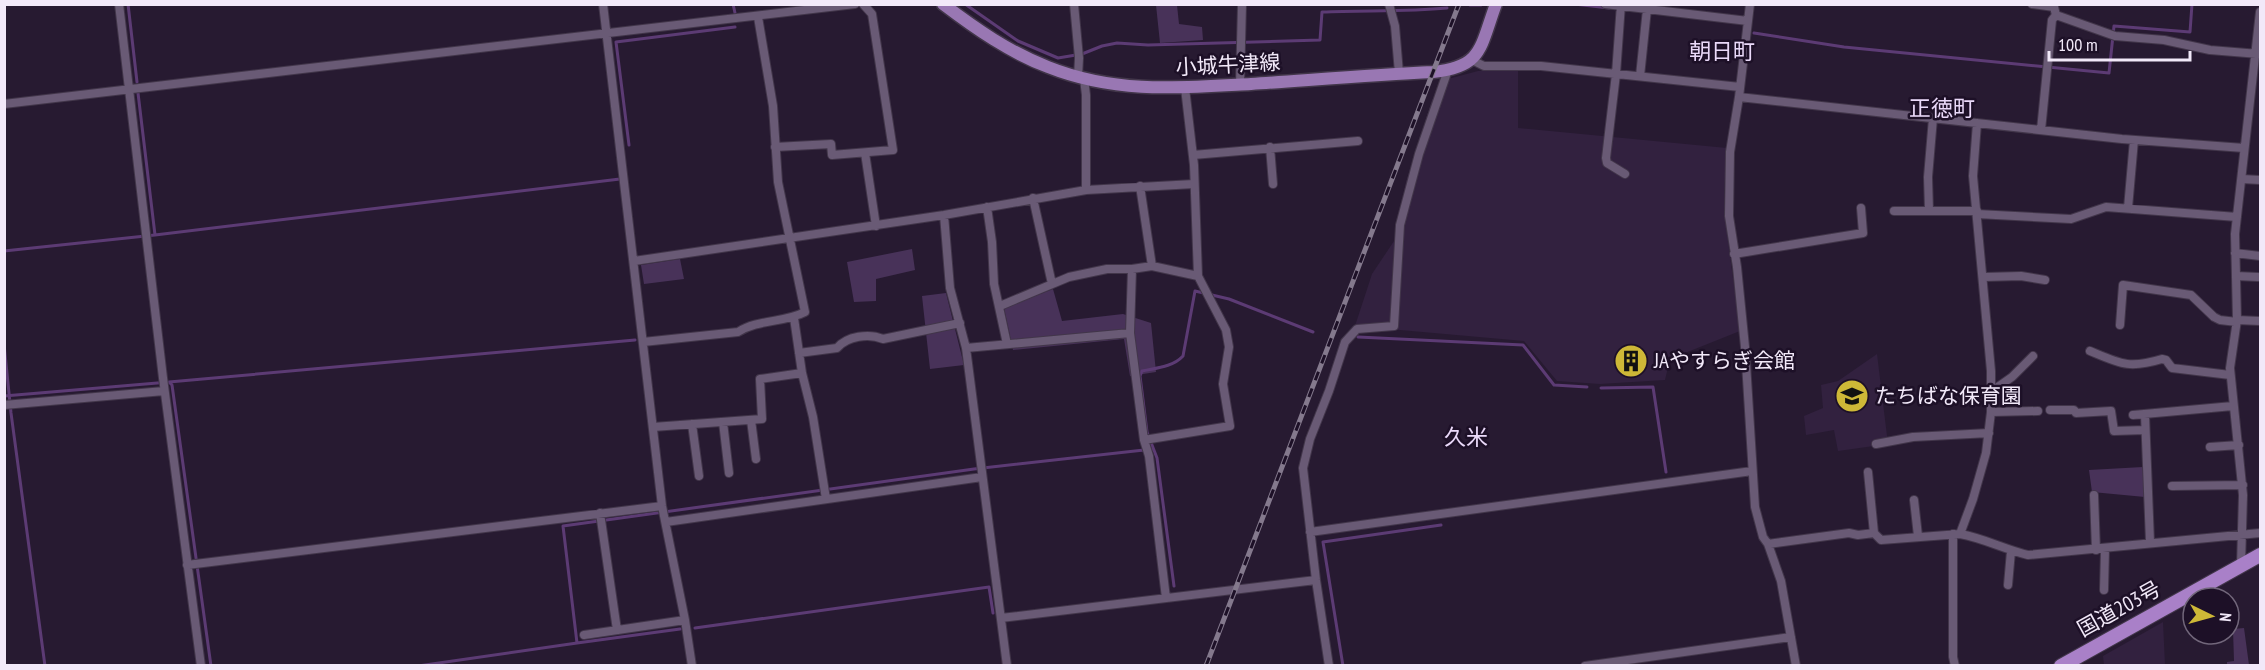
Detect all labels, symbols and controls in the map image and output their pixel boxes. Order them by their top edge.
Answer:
scale bar [2049,24,2190,62]
text: 100 m [2058,33,2098,56]
district label: 朝日町 [1689,37,1755,65]
street label: 小城牛津線 [1175,48,1281,81]
district label: 正徳町 [1909,94,1975,122]
building icon: JAやすらぎ会館 [1613,343,1649,379]
place label: JAやすらぎ会館 [1653,347,1795,374]
school or university icon: たちばな保育園 [1834,378,1870,414]
place label: たちばな保育園 [1875,382,2022,409]
district label: 久米 [1444,423,1488,451]
street label: 国道203号 [2072,575,2165,643]
north arrow [2181,586,2241,646]
text: N [2216,612,2236,622]

